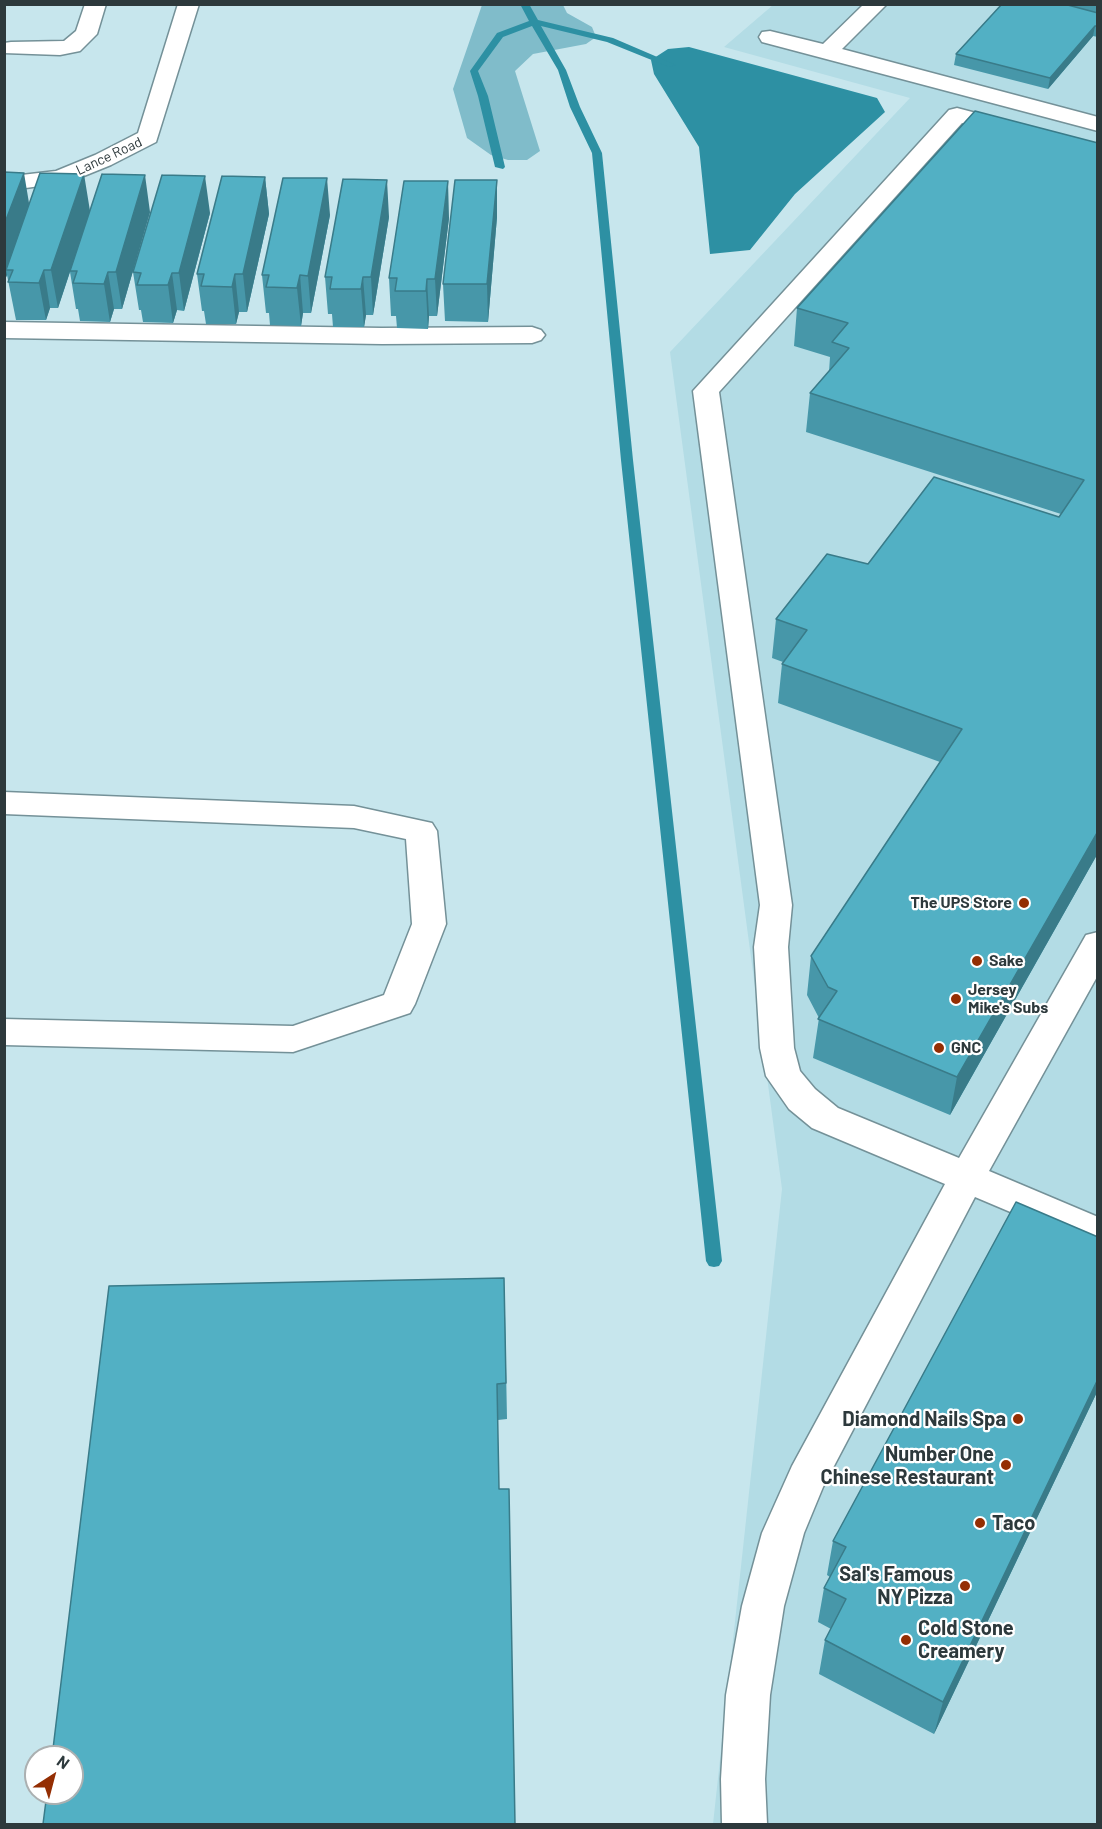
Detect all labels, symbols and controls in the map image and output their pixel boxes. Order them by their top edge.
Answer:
street label: Lance Road [73,133,145,179]
place label: The UPS Store [911,893,1012,913]
marker: The UPS Store [1017,896,1031,910]
place label: Sake [989,951,1023,971]
marker: Sake [970,954,984,968]
place label: Jersey Mike's Subs [968,980,1048,1018]
marker: Jersey Mike's Subs [949,992,963,1006]
place label: GNC [951,1038,981,1058]
marker: GNC [932,1041,946,1055]
place label: Diamond Nails Spa [842,1407,1006,1431]
marker: Diamond Nails Spa [1011,1412,1025,1426]
place label: Number One Chinese Restaurant [821,1442,994,1489]
marker: Number One Chinese Restaurant [999,1458,1013,1472]
place label: Taco [992,1511,1035,1535]
marker: Taco [973,1516,987,1530]
place label: Sal's Famous NY Pizza [839,1562,953,1609]
marker: Sal's Famous NY Pizza [958,1579,972,1593]
place label: Cold Stone Creamery [918,1616,1014,1663]
marker: Cold Stone Creamery [899,1633,913,1647]
north arrow [24,1745,84,1805]
text: N [54,1751,74,1772]

